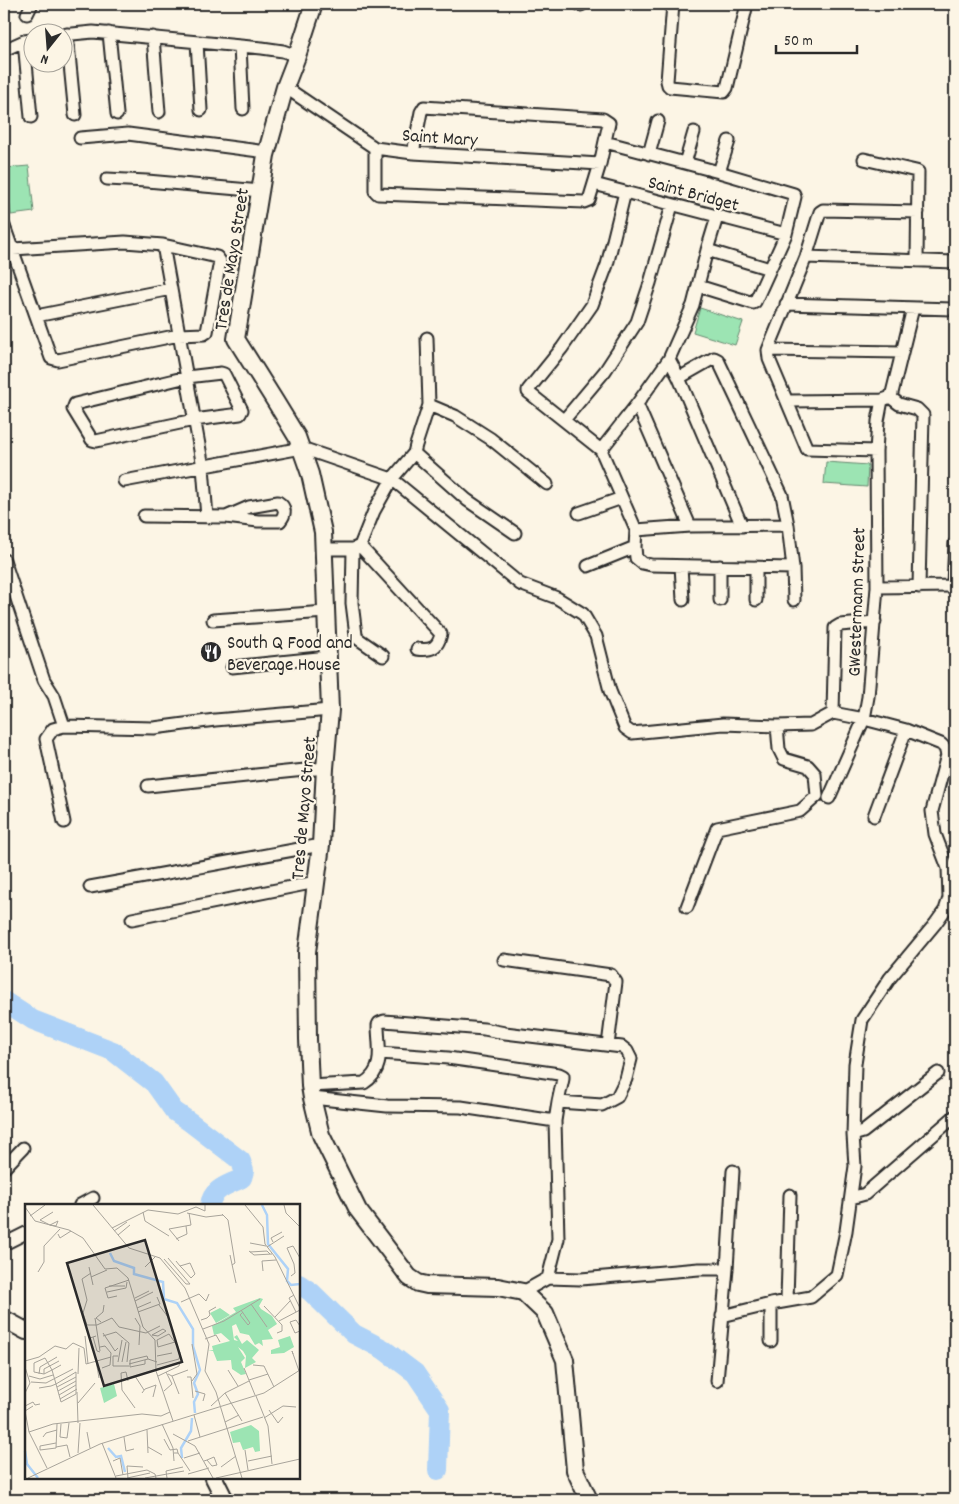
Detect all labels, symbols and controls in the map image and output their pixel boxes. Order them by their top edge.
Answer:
north arrow [22,22,72,72]
scale bar [776,22,858,54]
text: 50 m [784,31,813,53]
text: N [38,48,51,69]
street label: Saint Mary [401,123,479,156]
street label: Saint Bridget [645,170,742,220]
street label: Tres de Mayo Street [209,186,258,333]
street label: GWestermann Street [842,527,875,677]
place label: South Q Food and Beverage House [227,631,353,680]
restaurant icon: South Q Food and Beverage House [199,640,223,664]
street label: Tres de Mayo Street [286,736,325,881]
inset map [25,1204,300,1479]

